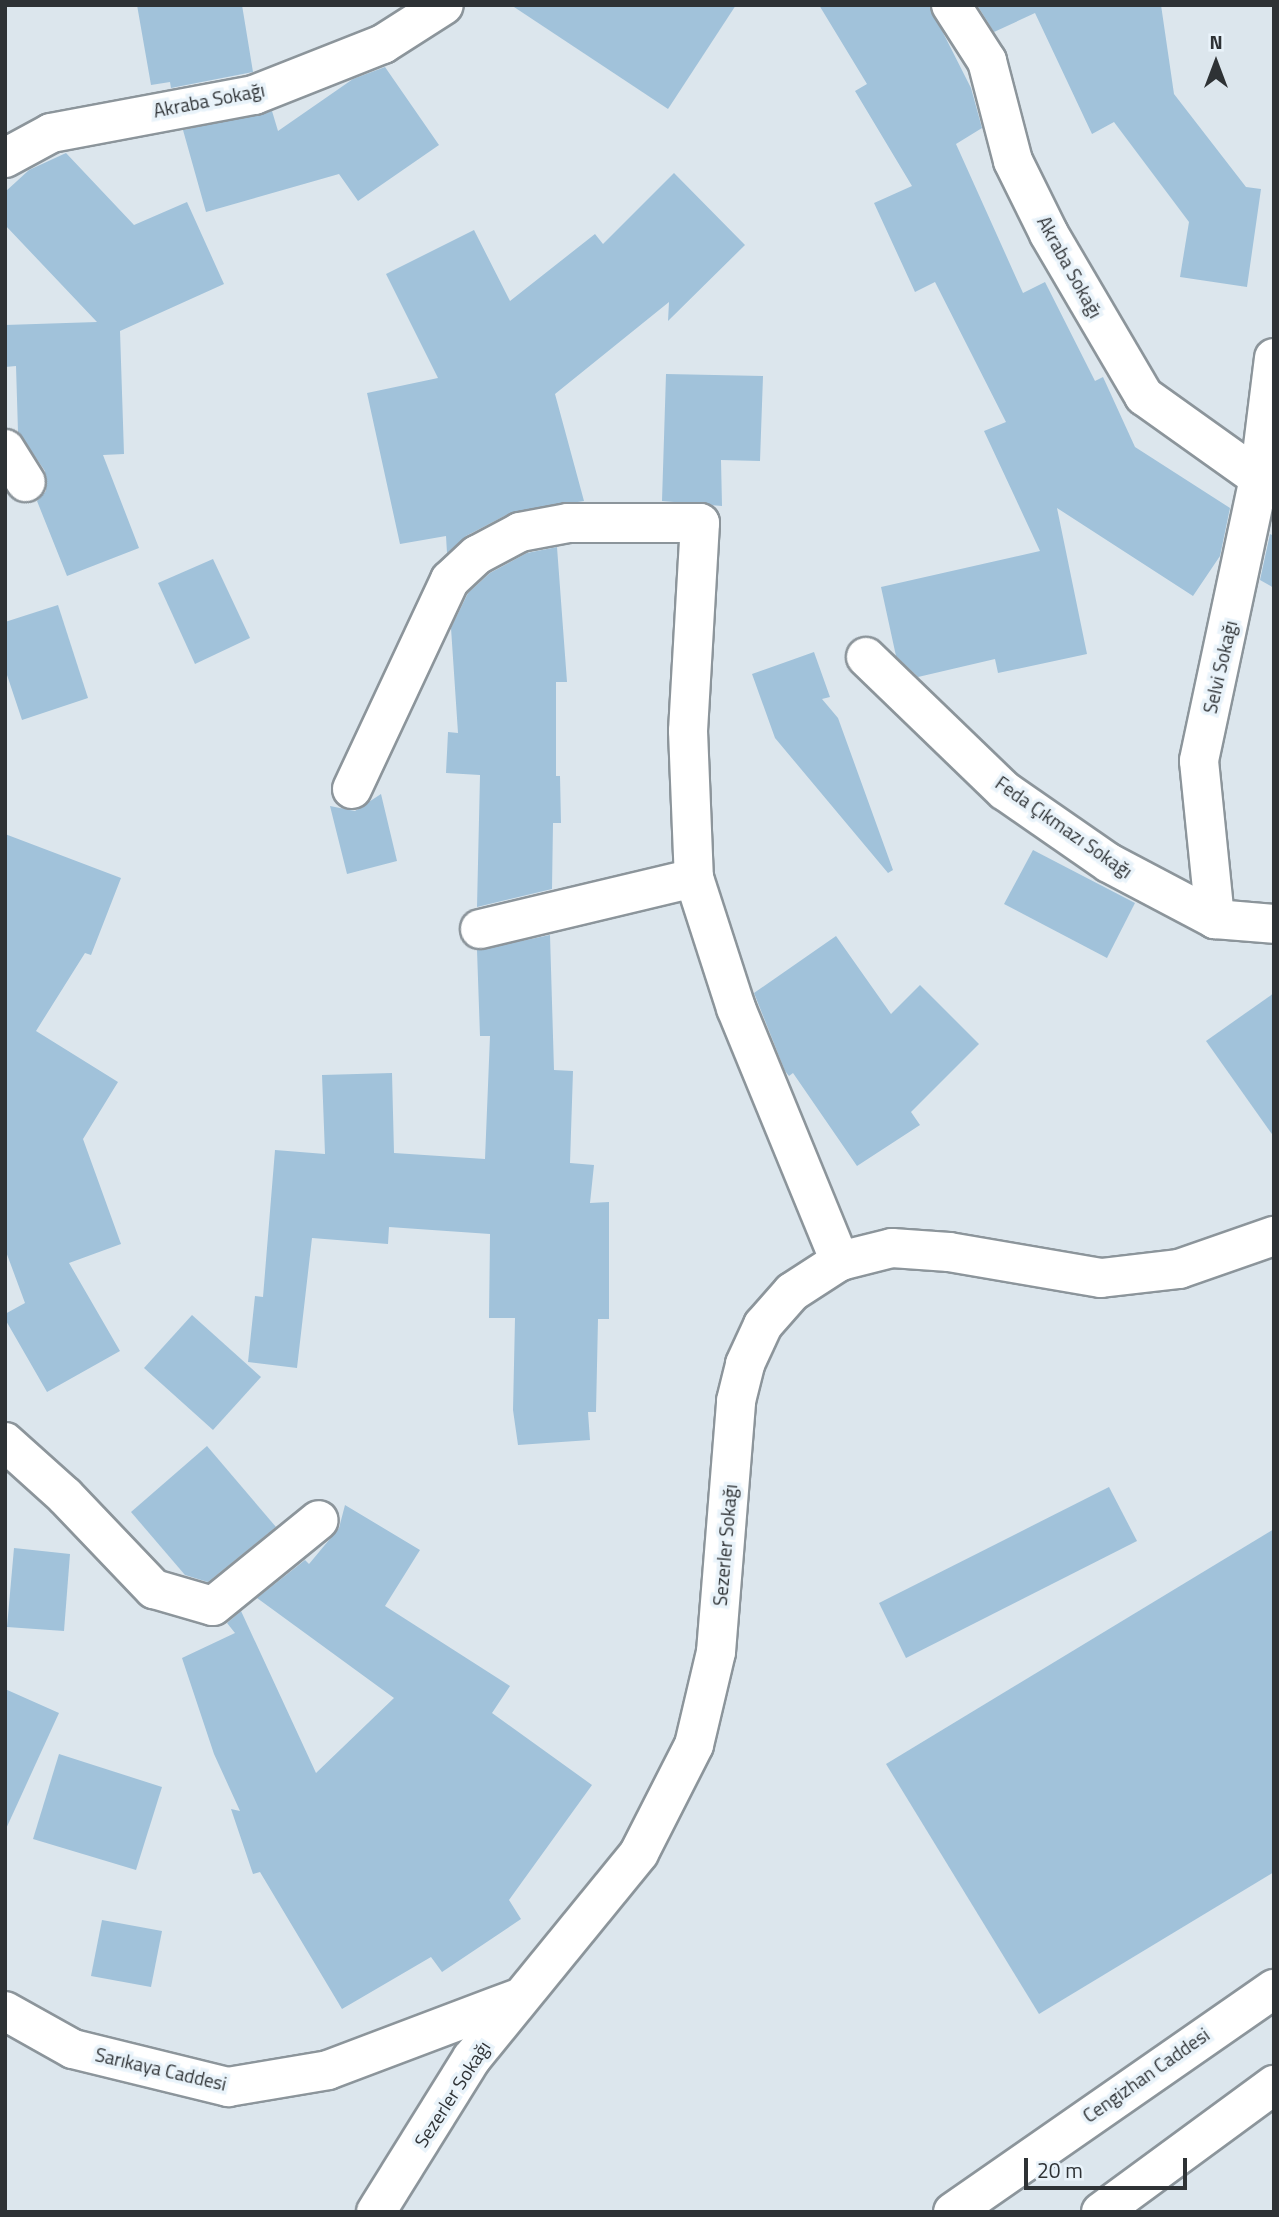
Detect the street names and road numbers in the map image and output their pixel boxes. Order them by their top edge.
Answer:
street label: Akraba Sokağı [151,78,267,122]
street label: Akraba Sokağı [1033,212,1107,322]
street label: Selvi Sokağı [1198,618,1242,716]
street label: Feda Çıkmazı Sokağı [991,771,1137,883]
street label: Sezerler Sokağı [708,1483,742,1607]
street label: Cengizhan Caddesi [1078,2023,1214,2127]
street label: Sezerler Sokağı [409,2037,495,2151]
street label: Sarıkaya Caddesi [93,2043,229,2095]

